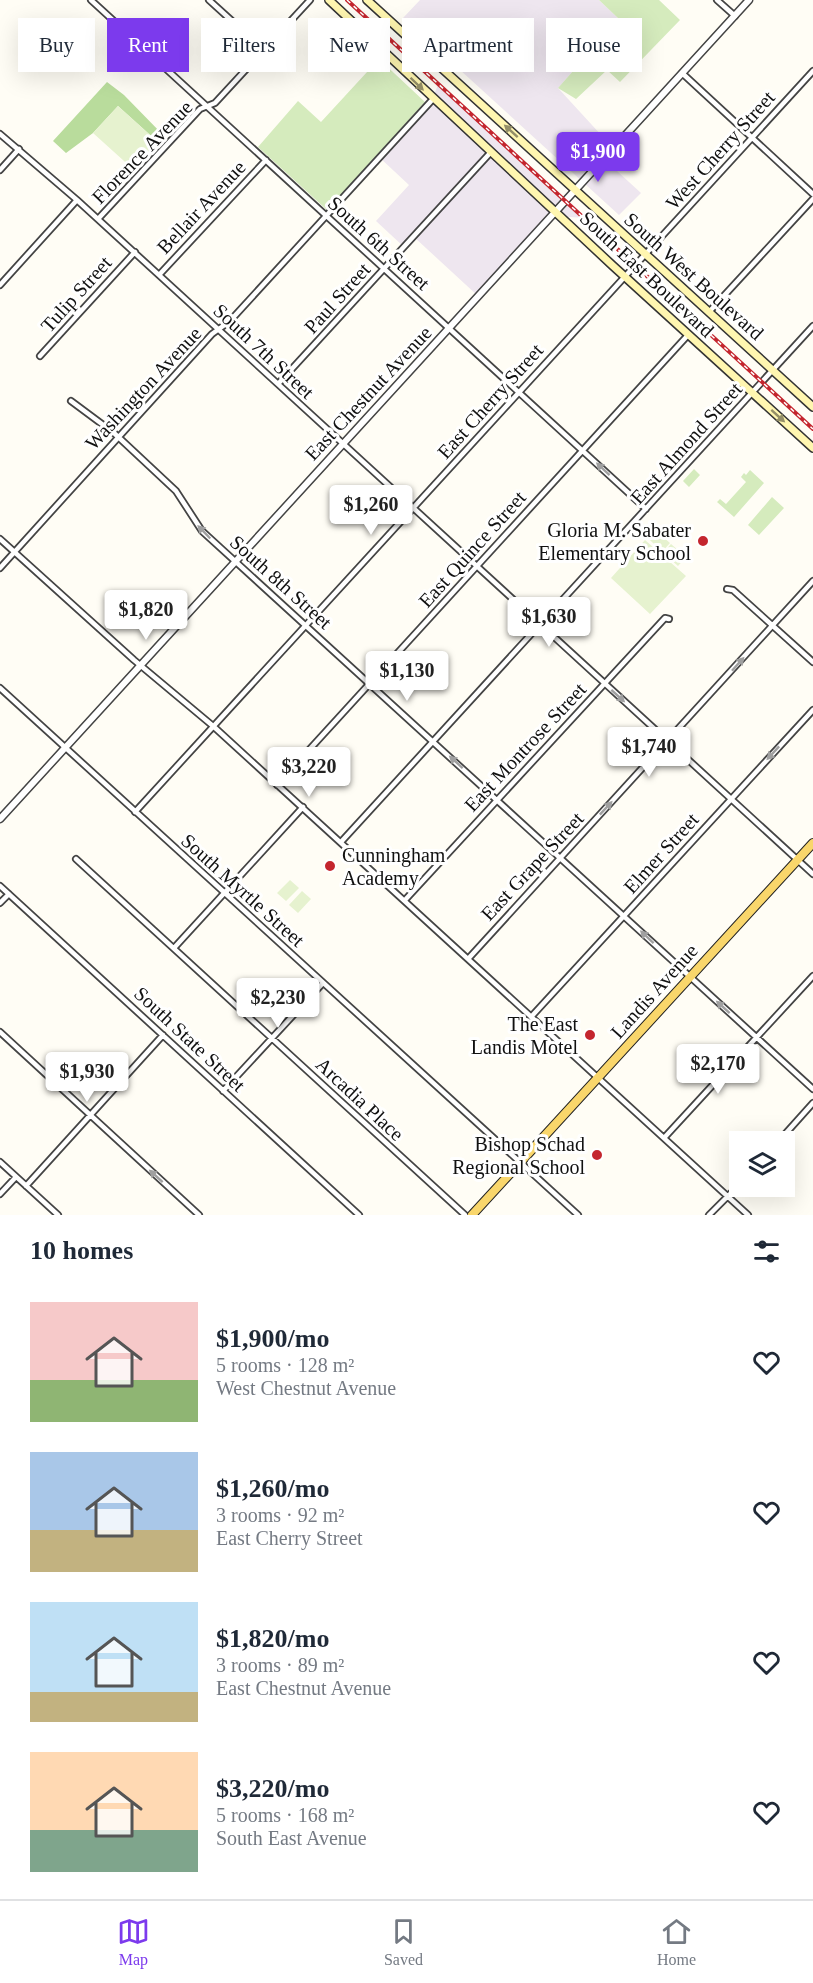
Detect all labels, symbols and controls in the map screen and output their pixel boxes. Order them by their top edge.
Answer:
chip: Buy [18,18,95,72]
chip: Rent [107,18,189,72]
chip: Filters [201,18,296,72]
chip: New [308,18,390,72]
chip: Apartment [402,18,534,72]
chip: House [546,18,642,72]
one-way arrow [410,76,424,90]
street label: West Cherry Street [661,86,780,214]
street label: Florence Avenue [87,96,197,208]
one-way arrow [504,125,519,138]
pin: $1,900 [549,132,647,183]
text: $1,900 [571,140,626,162]
street label: Bellair Avenue [152,156,250,258]
street label: South 6th Street [324,192,435,295]
street label: South East Boulevard [576,206,718,342]
street label: South West Boulevard [620,208,768,344]
street label: Tulip Street [36,251,117,337]
street label: Paul Street [300,258,375,338]
street label: South 7th Street [209,299,319,403]
street label: East Chestnut Avenue [300,321,436,465]
street label: Washington Avenue [81,322,206,455]
street label: East Cherry Street [433,339,548,464]
street label: East Almond Street [626,378,747,508]
one-way arrow [771,409,786,423]
one-way arrow [596,463,611,476]
pin: $1,260 [322,485,420,536]
street label: East Quince Street [414,486,530,612]
text: $1,260 [344,493,399,515]
place label: Gloria M. Sabater Elementary School [538,519,691,565]
one-way arrow [197,524,211,539]
street label: South 8th Street [226,531,337,634]
marker: Gloria M. Sabater Elementary School [696,534,710,548]
pin: $1,820 [97,590,195,641]
pin: $1,630 [500,597,598,648]
text: $1,820 [119,598,174,620]
text: $1,630 [522,605,577,627]
pin: $1,130 [358,651,456,702]
one-way arrow [731,657,744,672]
text: $1,130 [380,659,435,681]
street label: East Montrose Street [460,678,591,816]
one-way arrow [611,689,626,703]
pin: $1,740 [600,727,698,778]
text: $1,740 [622,735,677,757]
one-way arrow [767,745,781,759]
pin: $3,220 [260,747,358,798]
text: $3,220 [282,755,337,777]
one-way arrow [449,755,464,769]
one-way arrow [599,801,613,815]
street label: East Grape Street [476,807,589,925]
street label: Elmer Street [619,808,703,898]
street label: South Myrtle Street [176,829,309,952]
place label: Cunningham Academy [342,844,446,890]
marker: Cunningham Academy [323,859,337,873]
one-way arrow [640,930,654,944]
street label: Landis Avenue [606,939,702,1043]
pin: $2,230 [229,978,327,1029]
street label: South State Street [130,982,250,1096]
text: $2,230 [251,986,306,1008]
one-way arrow [716,1001,731,1014]
place label: The East Landis Motel [471,1013,578,1058]
marker: The East Landis Motel [583,1028,597,1042]
pin: $2,170 [669,1044,767,1095]
pin: $1,930 [38,1052,136,1103]
text: $2,170 [691,1052,746,1074]
street label: Arcadia Place [312,1053,408,1145]
text: $1,930 [60,1060,115,1082]
map controls [729,1131,795,1197]
button: layers [729,1131,795,1197]
place label: Bishop Schad Regional School [452,1133,585,1179]
marker: Bishop Schad Regional School [590,1148,604,1162]
one-way arrow [149,1169,163,1183]
icon: filters [750,1235,783,1268]
text: 10 homes [30,1236,133,1265]
text: $1,900/mo [216,1324,329,1353]
icon: home [78,1326,150,1398]
icon: heart [750,1346,783,1379]
text: 5 rooms · 128 m² [216,1354,354,1376]
text: West Chestnut Avenue [216,1377,396,1399]
text: $1,260/mo [216,1474,329,1503]
icon: home [78,1476,150,1548]
icon: heart [750,1496,783,1529]
text: 3 rooms · 92 m² [216,1504,344,1526]
text: East Cherry Street [216,1527,363,1549]
text: $1,820/mo [216,1624,329,1653]
icon: home [78,1626,150,1698]
icon: heart [750,1646,783,1679]
text: 3 rooms · 89 m² [216,1654,344,1676]
text: East Chestnut Avenue [216,1677,391,1699]
text: $3,220/mo [216,1774,329,1803]
icon: home [78,1776,150,1848]
icon: heart [750,1796,783,1829]
text: 5 rooms · 168 m² [216,1804,354,1826]
text: South East Avenue [216,1827,367,1849]
tab: Map [117,1915,150,1969]
tab: Saved [384,1915,423,1969]
tab: Home [657,1915,696,1969]

